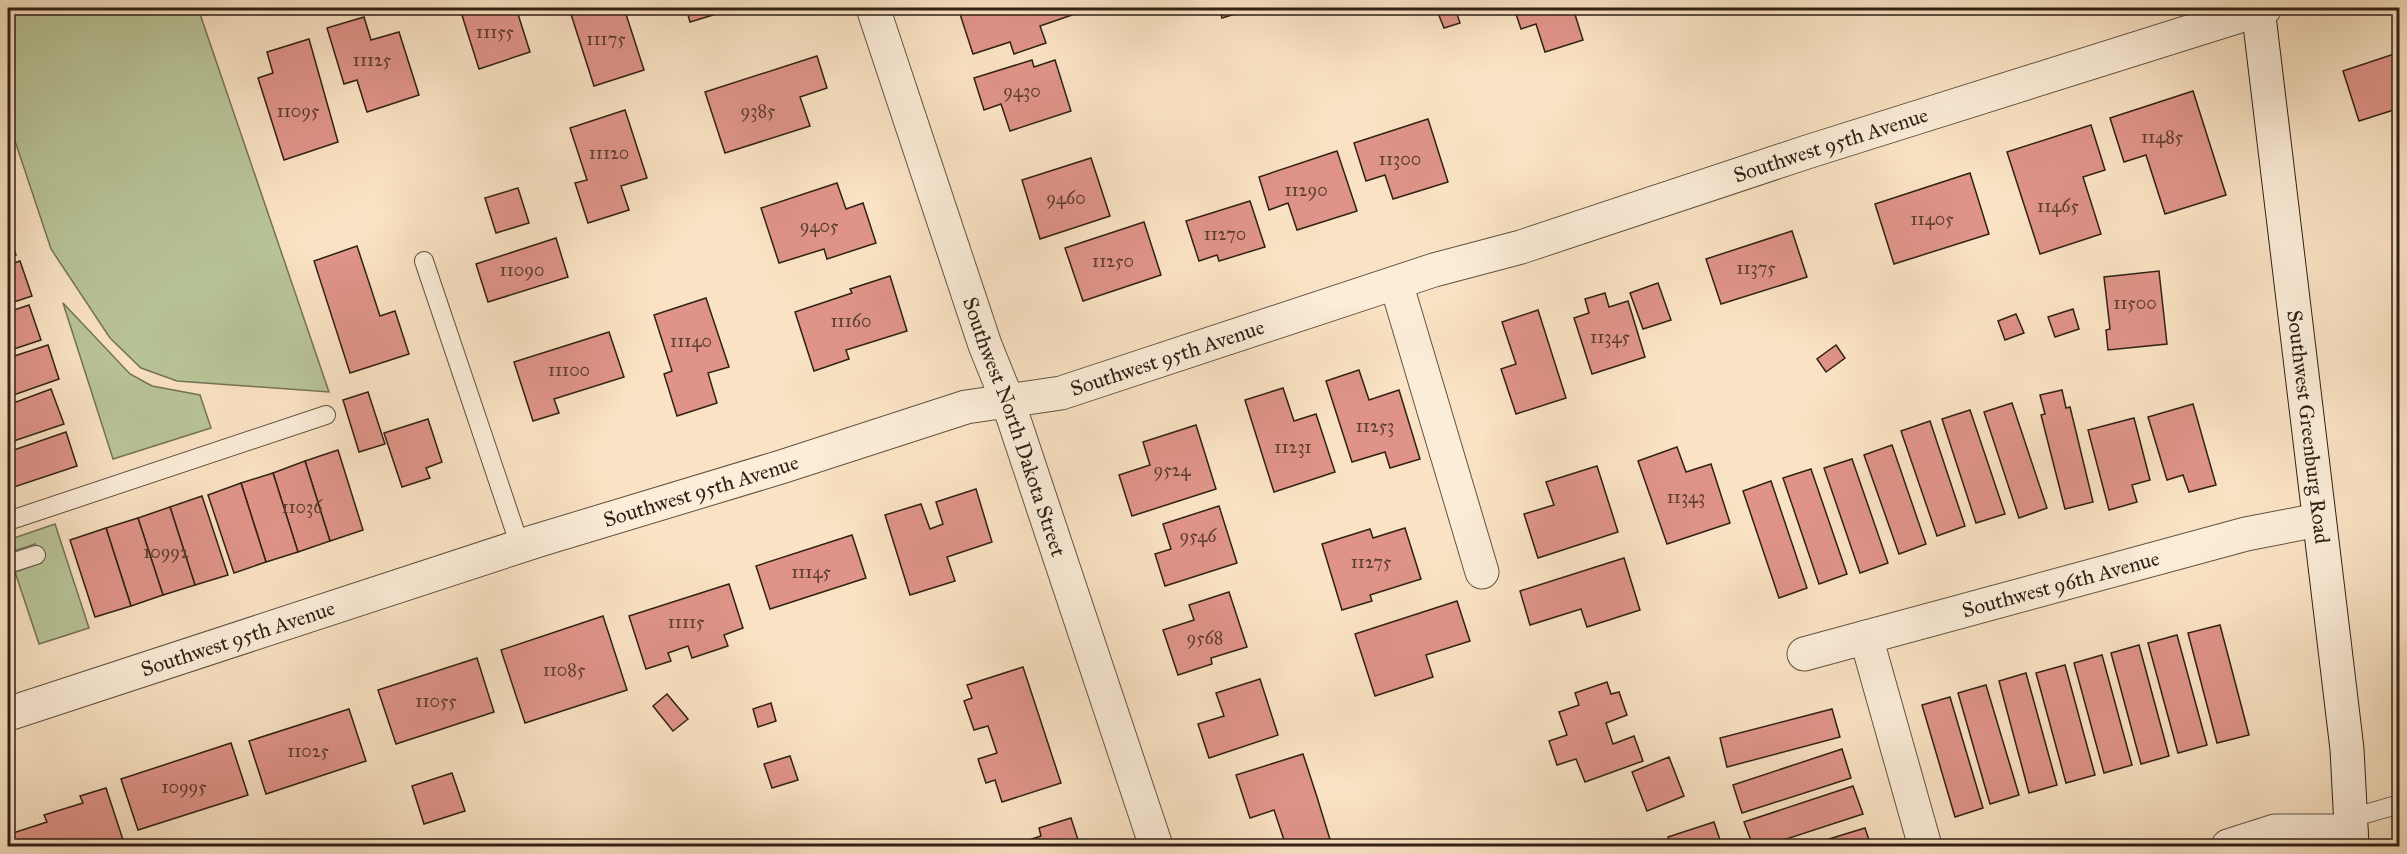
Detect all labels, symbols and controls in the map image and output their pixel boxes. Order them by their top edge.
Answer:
house number: 11155 [476,21,515,43]
house number: 11175 [586,28,626,50]
house number: 11125 [353,49,392,71]
house number: 9430 [1003,80,1041,102]
house number: 11095 [277,100,320,122]
house number: 9385 [741,100,776,122]
street label: Southwest 95th Avenue [1730,102,1931,188]
house number: 11485 [2141,126,2184,148]
house number: 11120 [589,142,629,164]
house number: 11300 [1379,148,1421,170]
house number: 11290 [1284,179,1328,201]
house number: 9460 [1046,187,1086,209]
house number: 11465 [2037,195,2080,217]
house number: 11405 [1910,208,1954,230]
house number: 9405 [800,215,839,237]
house number: 11270 [1204,223,1246,245]
house number: 11250 [1092,250,1134,272]
house number: 11375 [1736,257,1776,279]
house number: 11090 [500,259,544,281]
house number: 11500 [2113,292,2157,314]
street label: Southwest North Dakota Street [957,294,1072,560]
street label: Southwest Greenburg Road [2281,309,2335,546]
house number: 11160 [831,310,871,332]
street label: Southwest 95th Avenue [1067,314,1268,402]
house number: 11345 [1590,326,1631,348]
house number: 11140 [670,330,712,352]
house number: 11100 [548,359,590,381]
house number: 11253 [1356,415,1394,437]
house number: 11231 [1274,436,1312,458]
street label: Southwest 95th Avenue [600,449,802,533]
house number: 9524 [1154,459,1191,481]
house number: 11343 [1667,486,1705,508]
house number: 11036 [281,496,323,518]
house number: 9546 [1180,525,1217,547]
house number: 10992 [143,541,189,563]
street label: Southwest 96th Avenue [1959,545,2163,624]
house number: 11275 [1351,551,1392,573]
house number: 11145 [791,561,831,583]
street label: Southwest 95th Avenue [138,595,339,683]
house number: 11115 [668,611,705,633]
house number: 9568 [1187,627,1223,649]
house number: 11085 [543,659,586,681]
house number: 11055 [415,690,457,712]
house number: 11025 [287,740,329,762]
house number: 10995 [161,776,207,798]

